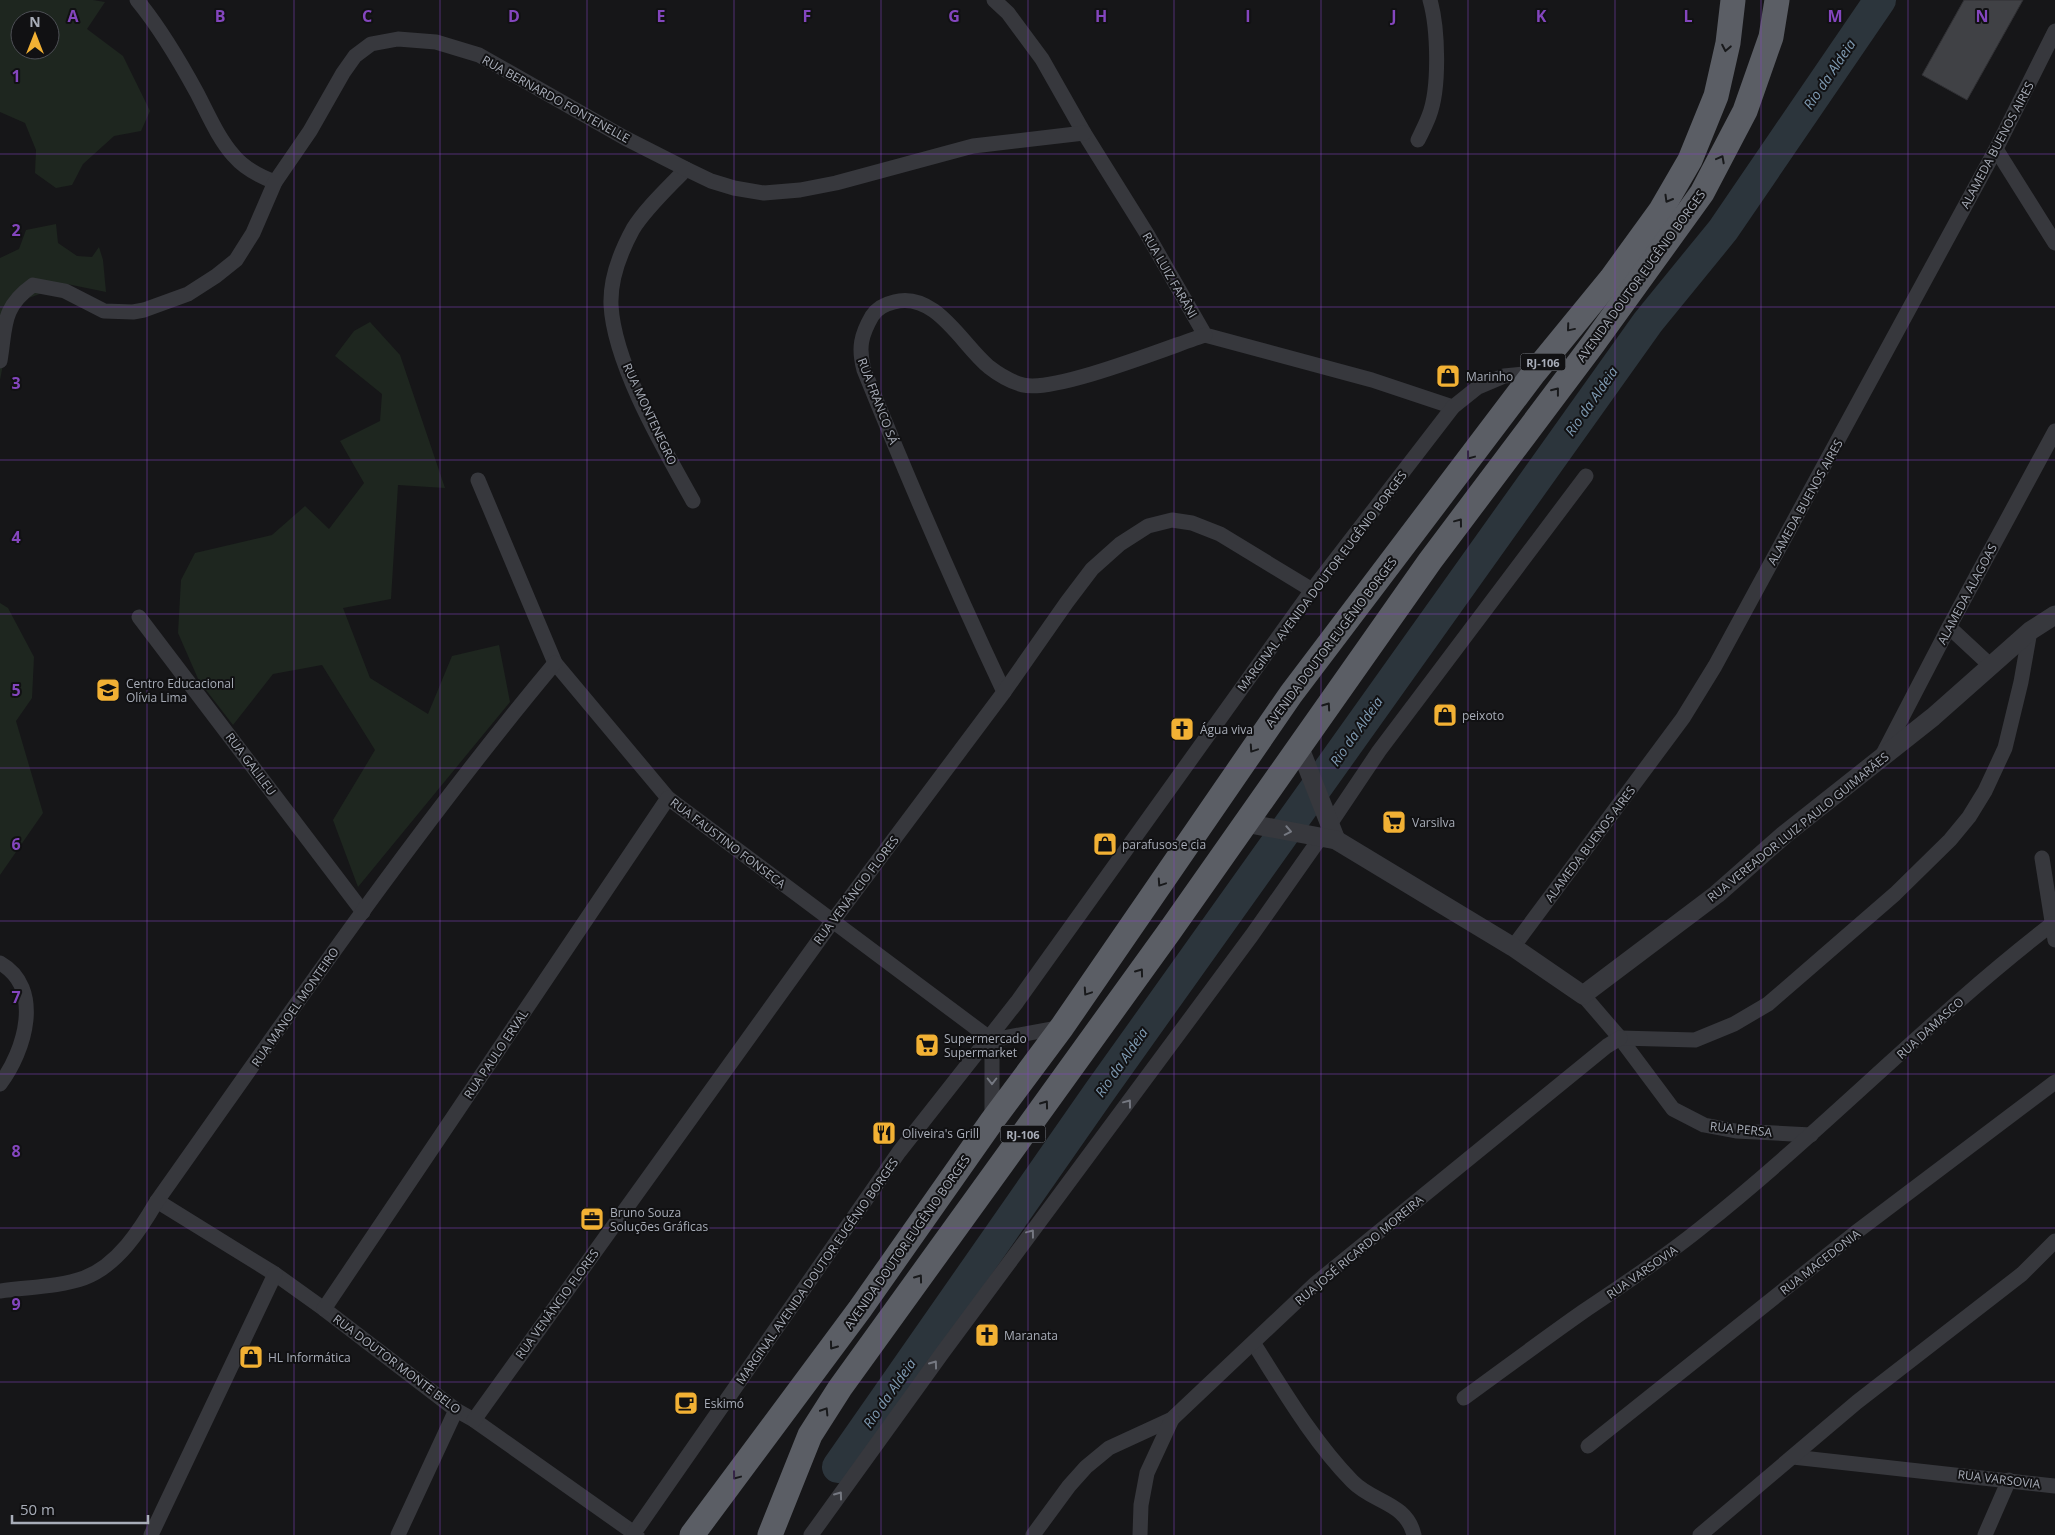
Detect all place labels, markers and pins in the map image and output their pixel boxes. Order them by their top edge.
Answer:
shop icon: Marinho [1435,363,1461,389]
place label: Marinho [1466,368,1513,385]
place label: Centro Educacional Olívia Lima [126,675,234,706]
school or university icon: Centro Educacional Olívia Lima [95,677,121,703]
shop icon: peixoto [1432,702,1458,728]
place label: peixoto [1462,707,1504,724]
church icon: Água viva [1169,716,1195,742]
place label: Água viva [1200,721,1253,738]
supermarket icon: Varsilva [1381,809,1407,835]
place label: Varsilva [1412,814,1455,831]
shop icon: parafusos e cia [1092,831,1118,857]
place label: parafusos e cia [1122,836,1206,853]
place label: Supermercado Supermarket [944,1030,1027,1061]
supermarket icon: Supermercado Supermarket [914,1032,940,1058]
restaurant icon: Oliveira's Grill [871,1120,897,1146]
place label: Oliveira's Grill [902,1125,979,1142]
place label: Bruno Souza Soluções Gráficas [610,1204,709,1235]
office icon: Bruno Souza Soluções Gráficas [579,1206,605,1232]
church icon: Maranata [974,1322,1000,1348]
place label: Maranata [1004,1327,1058,1344]
shop icon: HL Informática [238,1344,264,1370]
place label: HL Informática [268,1349,351,1366]
cafe icon: Eskimó [673,1390,699,1416]
place label: Eskimó [704,1395,744,1412]

